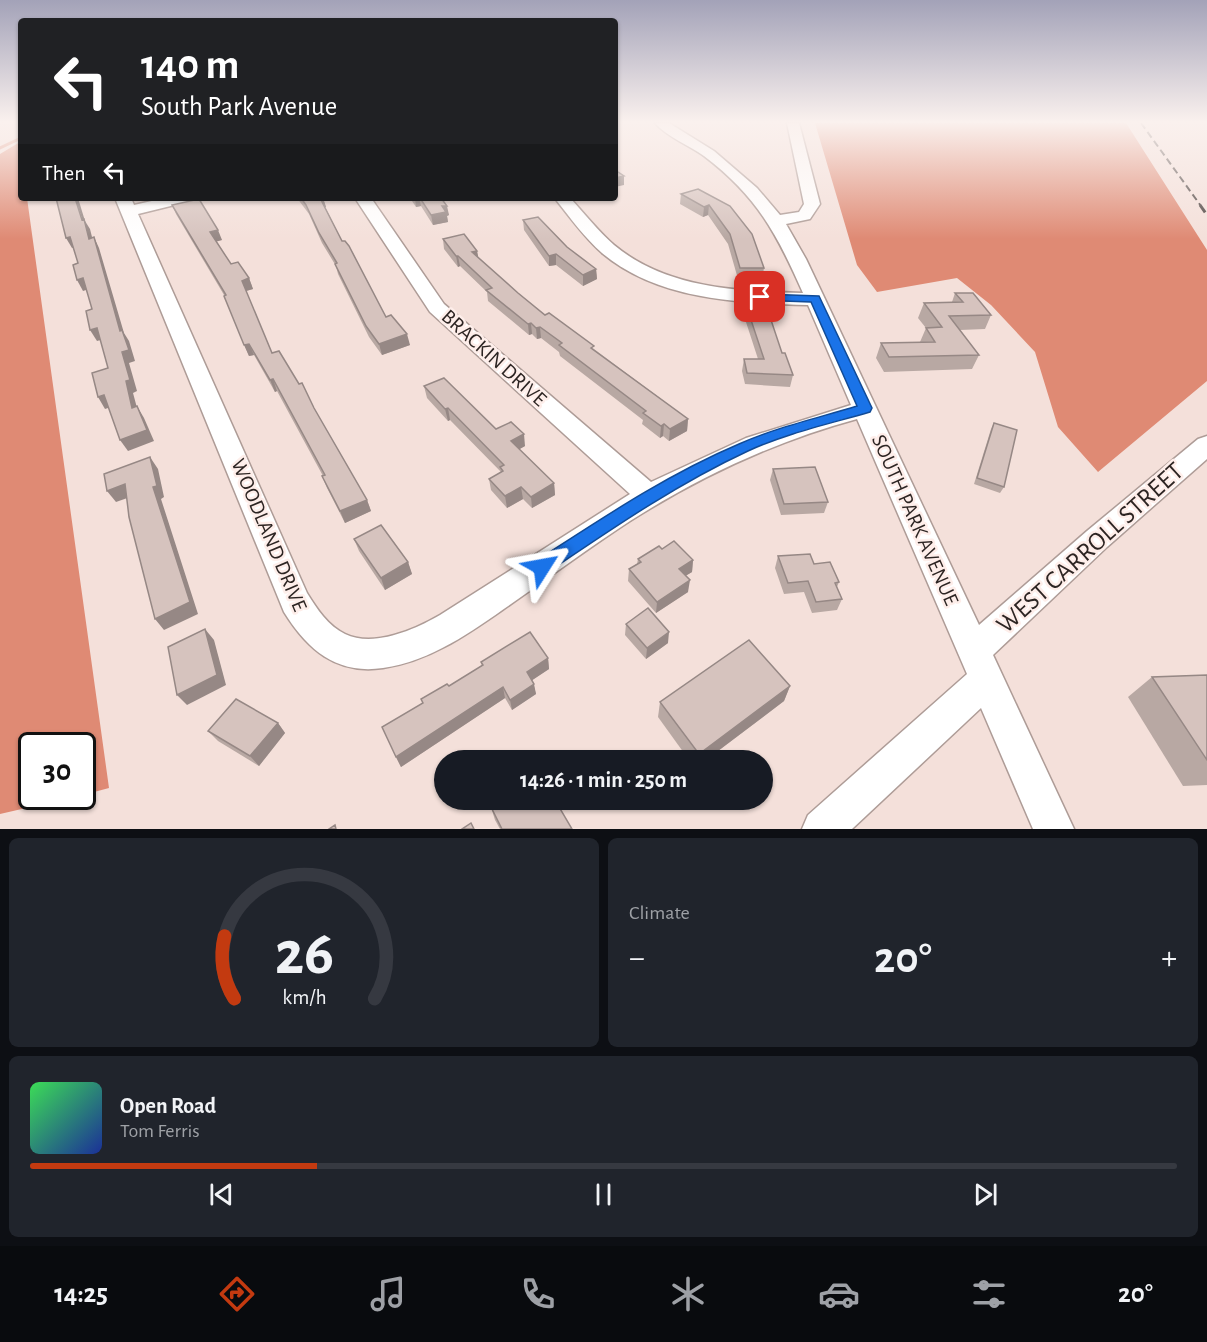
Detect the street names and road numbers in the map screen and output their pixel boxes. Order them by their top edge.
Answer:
street label: BRACKIN DRIVE [438,306,550,410]
street label: SOUTH PARK AVENUE [868,432,962,608]
street label: WOODLAND DRIVE [227,456,311,614]
street label: WEST CARROLL STREET [992,458,1188,638]

